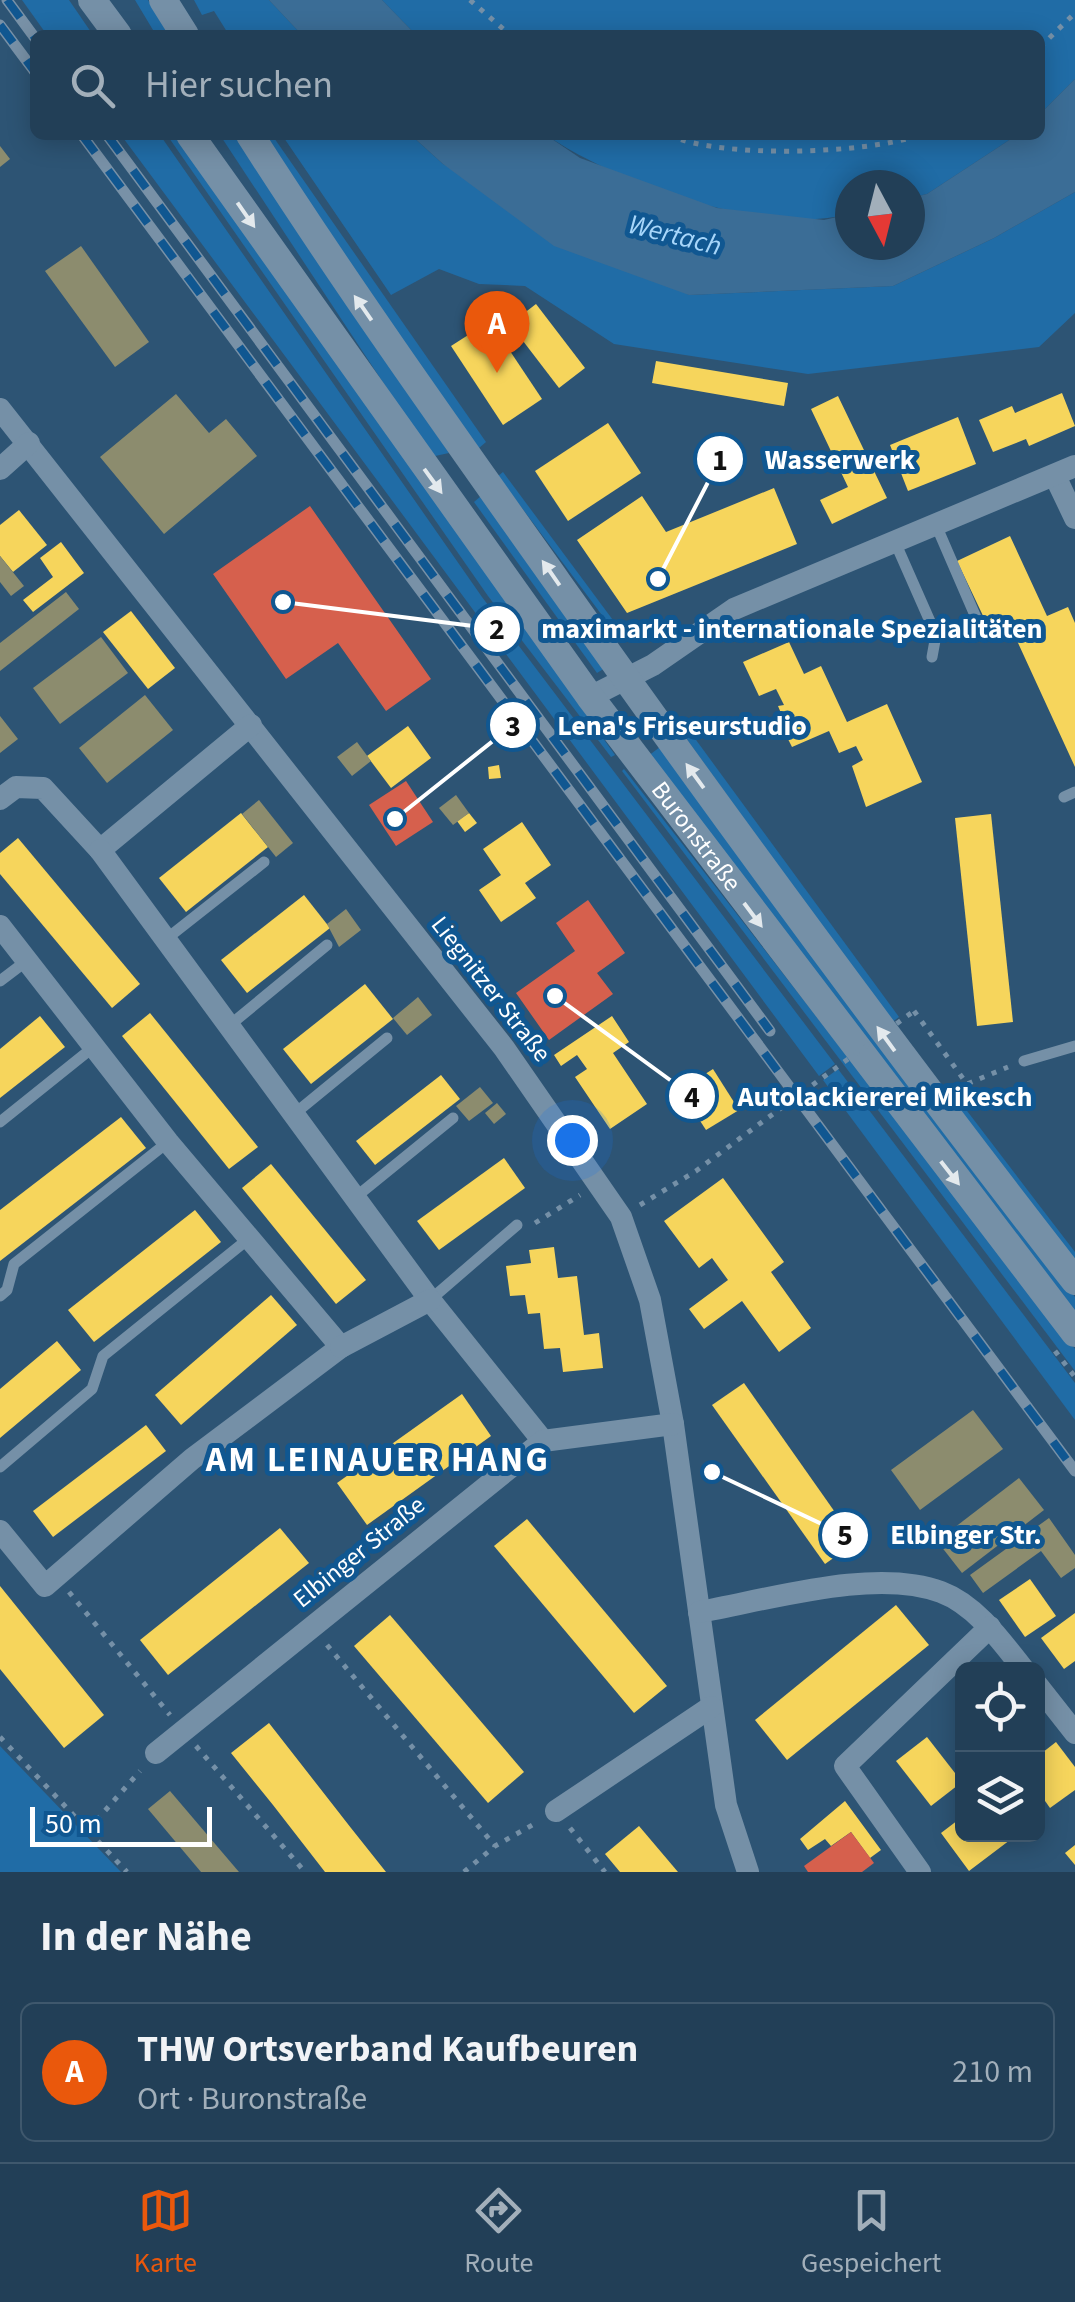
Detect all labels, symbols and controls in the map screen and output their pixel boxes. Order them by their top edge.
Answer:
search box [30,30,1045,140]
icon: search [65,58,120,113]
text: Hier suchen [145,58,333,112]
north arrow [835,170,925,260]
one-way arrow [236,202,255,228]
water label: Wertach [624,204,726,266]
pin: A [464,290,530,373]
one-way arrow [354,294,373,321]
callout: Wasserwerk [695,430,936,488]
text: 1 [712,439,728,482]
text: Wasserwerk [765,440,916,480]
one-way arrow [423,468,442,494]
one-way arrow [542,559,561,586]
callout: maximarkt - internationale Spezialitäten [472,600,1063,658]
text: 2 [489,608,505,651]
text: maximarkt - internationale Spezialitäten [541,609,1043,649]
callout: Lena's Friseurstudio [488,696,827,754]
text: 3 [505,705,521,748]
text: Lena's Friseurstudio [557,706,807,746]
one-way arrow [686,763,706,789]
street label: Buronstraße [643,774,750,899]
one-way arrow [743,902,763,928]
street label: Liegnitzer Straße [422,908,560,1070]
one-way arrow [877,1025,897,1052]
callout: Autolackiererei Mikesch [667,1067,1052,1125]
text: 4 [684,1076,700,1119]
text: Autolackiererei Mikesch [737,1077,1032,1117]
your location [547,1115,598,1166]
one-way arrow [940,1160,960,1186]
district label: AM LEINAUER HANG [205,1435,550,1485]
street label: Elbinger Straße [285,1488,433,1616]
callout: Elbinger Str. [820,1506,1061,1564]
text: 5 [837,1514,853,1557]
text: Elbinger Str. [890,1515,1042,1555]
map controls [955,1662,1045,1842]
button: locate [955,1662,1045,1752]
button: layers [955,1752,1045,1842]
scale bar [30,1802,212,1846]
text: 50 m [45,1804,102,1844]
text: In der Nähe [40,1907,252,1967]
text: THW Ortsverband Kaufbeuren [137,2022,638,2076]
text: A [65,2049,84,2095]
text: 210 m [952,2049,1033,2095]
text: Ort · Buronstraße [137,2076,367,2122]
tab: Karte [134,2183,197,2283]
tab: Route [464,2183,533,2283]
tab: Gespeichert [801,2183,941,2283]

